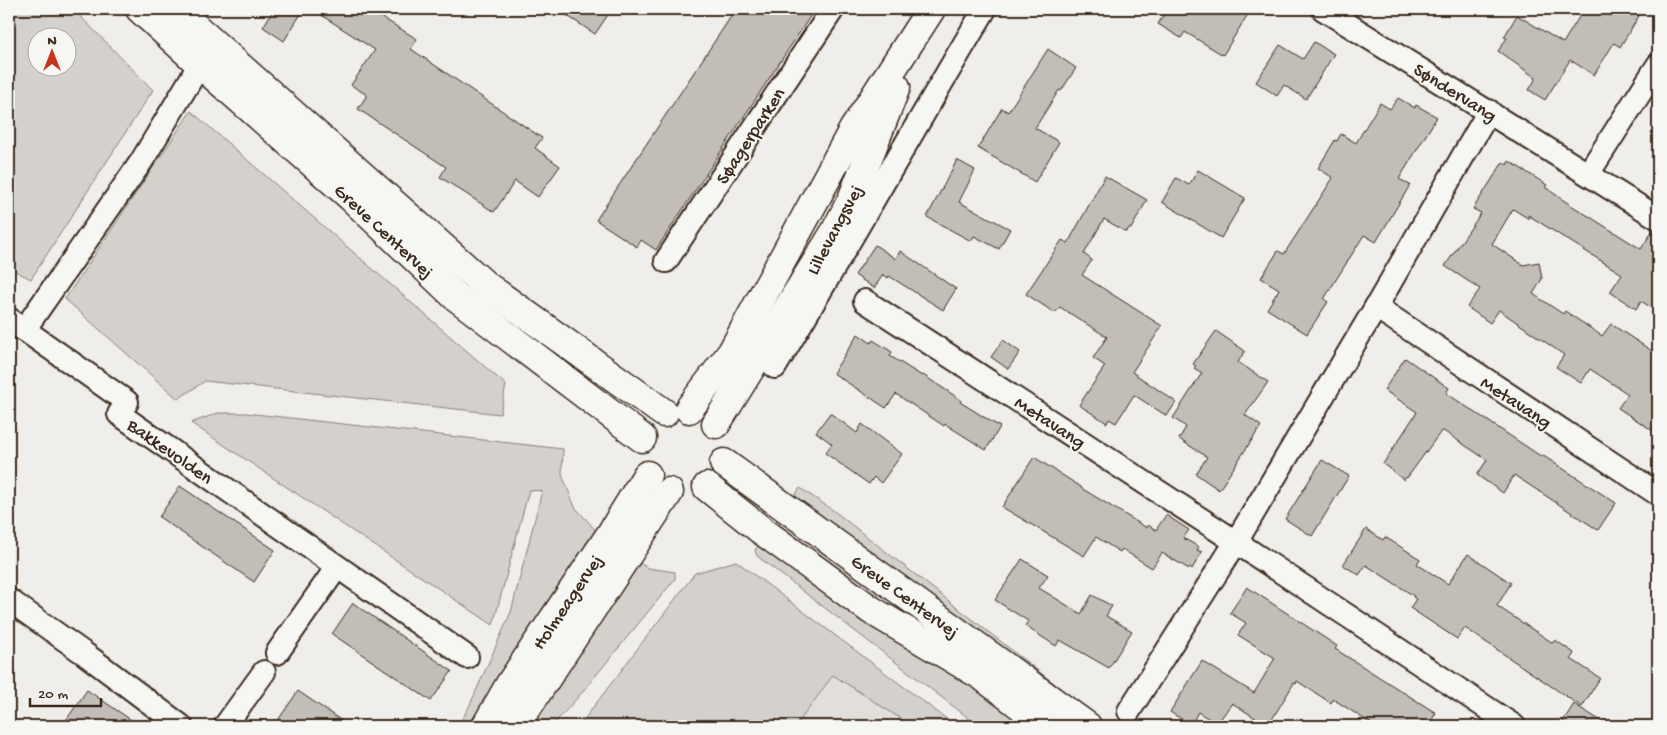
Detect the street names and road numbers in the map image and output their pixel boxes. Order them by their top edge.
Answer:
street label: Søndervang [1408,59,1500,129]
street label: Søagerparken [712,84,792,190]
street label: Greve Centervej [328,180,437,285]
street label: Lillevangsvej [803,182,869,280]
street label: Metavang [1475,372,1555,435]
street label: Metavang [1009,392,1089,455]
street label: Bakkevolden [121,414,216,491]
street label: Holmeagervej [529,551,609,655]
street label: Greve Centervej [845,551,963,645]

